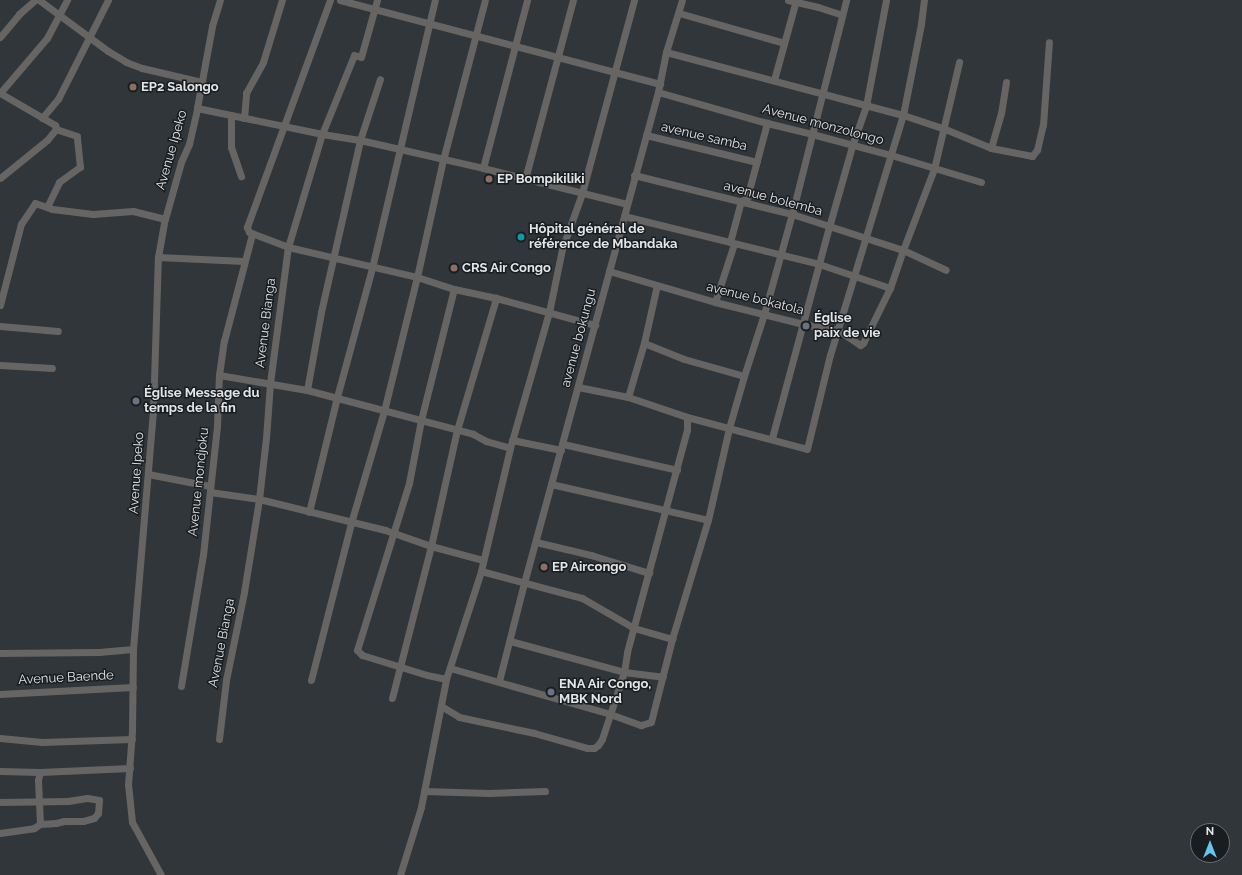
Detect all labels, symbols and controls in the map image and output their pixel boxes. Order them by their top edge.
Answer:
place label: EP2 Salongo [141,79,219,95]
marker: EP2 Salongo [128,82,138,92]
street label: Avenue monzolongo [761,101,885,149]
street label: Avenue Ipeko [153,108,191,192]
street label: avenue samba [659,120,749,154]
place label: EP Bompikiliki [497,171,585,187]
marker: EP Bompikiliki [484,174,494,184]
street label: avenue bolemba [722,178,824,220]
place label: Hôpital général de référence de Mbandaka [529,222,678,253]
marker: Hôpital général de référence de Mbandaka [516,232,526,242]
place label: CRS Air Congo [462,260,552,276]
marker: CRS Air Congo [449,263,459,273]
street label: Avenue Bianga [253,277,279,369]
street label: avenue bokatola [705,279,805,319]
street label: avenue bokungu [558,287,600,389]
place label: Église paix de vie [814,311,881,342]
marker: Église paix de vie [801,321,811,331]
place label: Église Message du temps de la fin [144,386,259,417]
marker: Église Message du temps de la fin [131,396,141,406]
street label: Avenue mondjoku [186,427,212,537]
street label: Avenue Ipeko [126,432,148,514]
place label: EP Aircongo [552,559,627,575]
marker: EP Aircongo [539,562,549,572]
street label: Avenue Bianga [206,597,238,689]
street label: Avenue Baende [18,668,114,688]
place label: ENA Air Congo, MBK Nord [559,677,652,708]
marker: ENA Air Congo, MBK Nord [546,687,556,697]
north arrow [1190,823,1230,863]
text: N [1206,825,1214,838]

